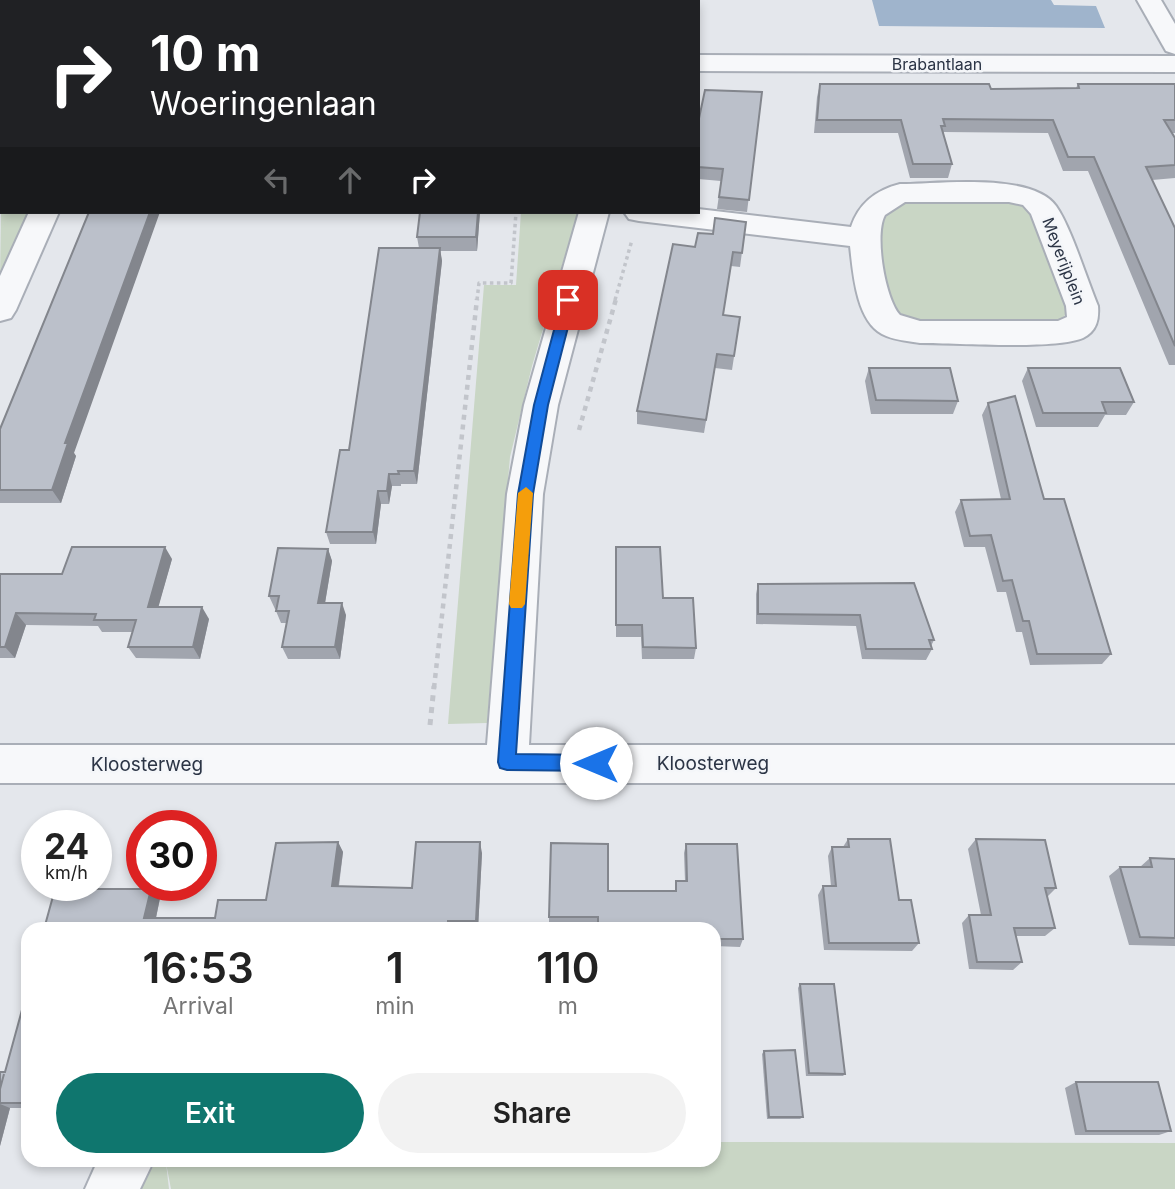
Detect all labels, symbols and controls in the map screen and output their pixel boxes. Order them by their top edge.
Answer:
text: 10 m [150,24,261,83]
icon: right [35,28,126,119]
street label: Brabantlaan [892,54,982,74]
text: Woeringenlaan [150,84,377,123]
icon: left [258,161,296,199]
icon: ahead [331,161,369,199]
icon: right [404,161,442,199]
street label: Meyerijplein [1038,215,1090,307]
pin [538,270,598,330]
icon: arrive [549,281,587,319]
position arrow [559,726,633,800]
street label: Kloosterweg [657,752,769,775]
street label: Kloosterweg [91,753,203,776]
speed limit sign: 30 [126,810,217,901]
text: 24 [44,825,89,867]
text: km/h [45,862,88,883]
text: 16:53 [143,942,254,993]
text: 1 [386,942,404,993]
text: 110 [536,942,599,993]
text: Arrival [163,992,234,1020]
text: min [375,992,415,1020]
text: m [558,992,578,1020]
button: Exit [56,1073,364,1153]
button: Share [378,1073,686,1153]

